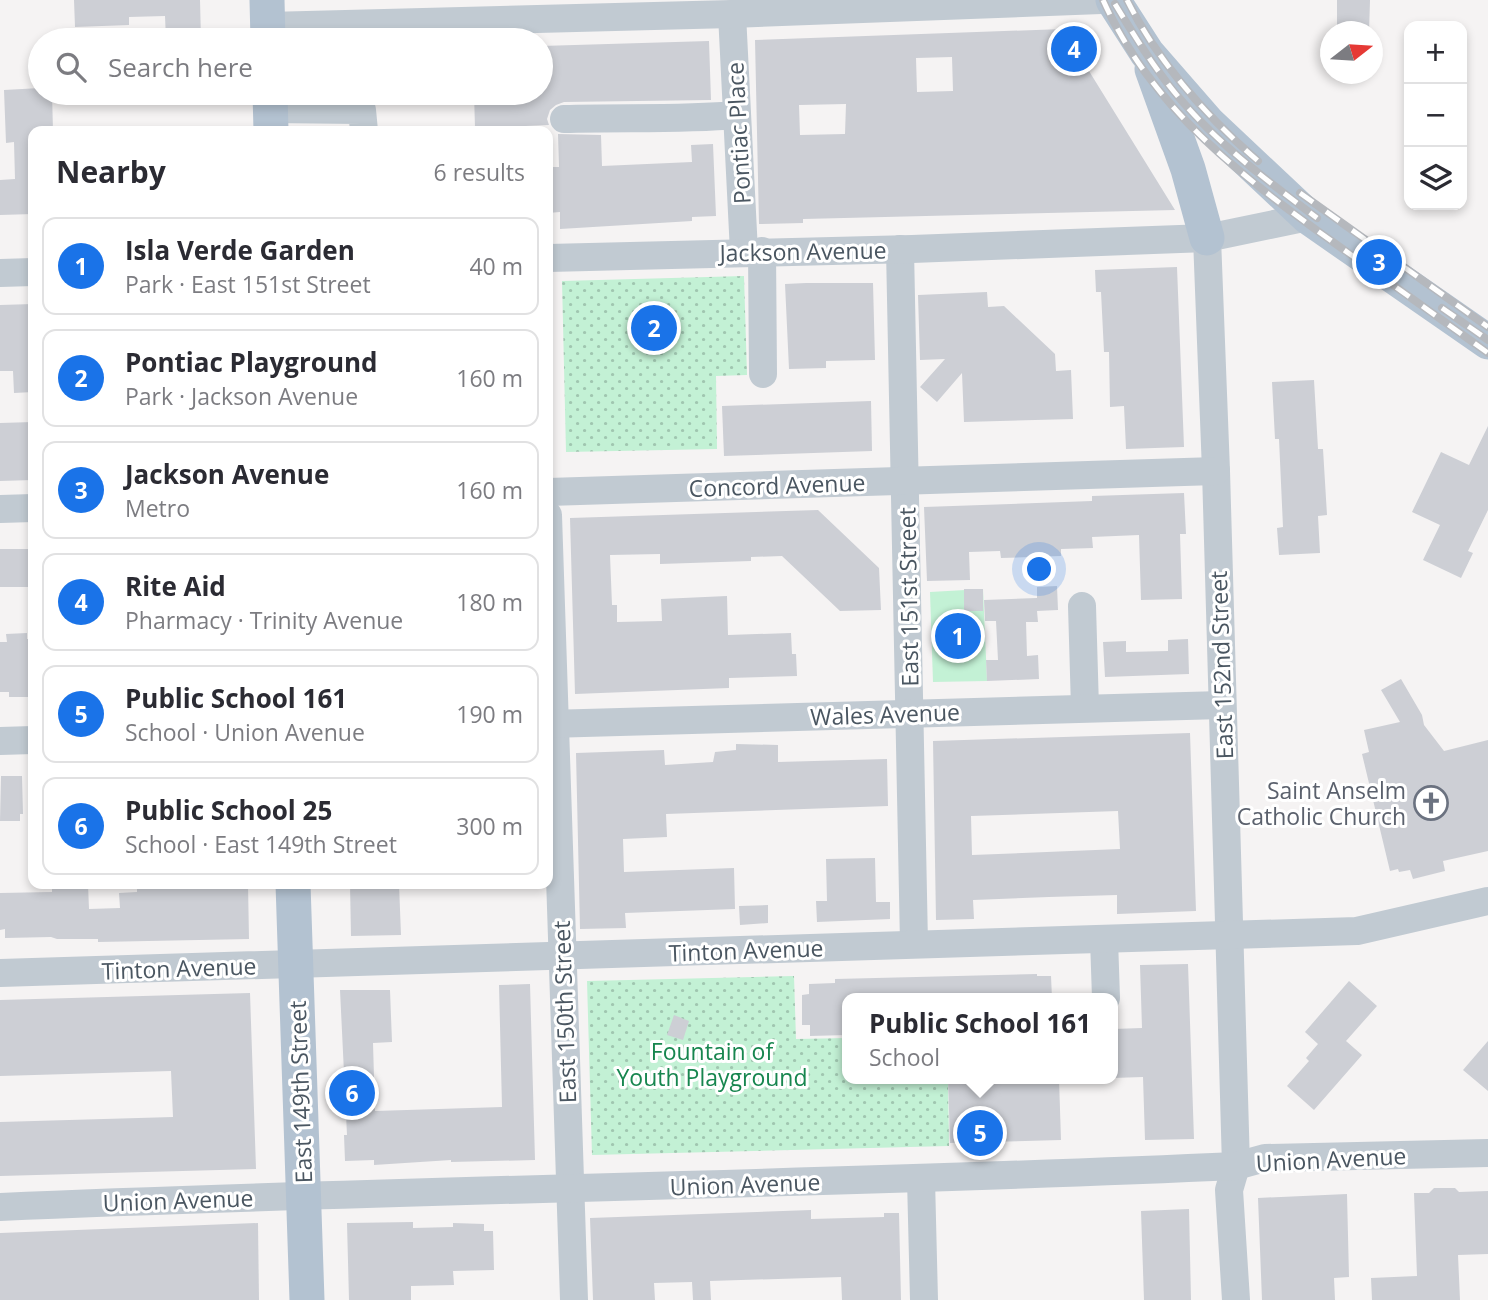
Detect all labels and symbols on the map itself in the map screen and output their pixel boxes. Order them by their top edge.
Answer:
north arrow [1320,21,1383,84]
pin: 4 [1051,23,1097,75]
street label: Pontiac Place [718,61,758,205]
street label: Jackson Avenue [717,234,887,268]
pin: 3 [1356,236,1402,288]
pin: 2 [631,302,677,354]
street label: Concord Avenue [688,466,866,504]
street label: East 151st Street [890,507,926,687]
your location [1022,552,1056,586]
street label: East 152nd Street [1202,570,1240,760]
pin: 1 [935,610,981,662]
street label: Wales Avenue [810,695,960,733]
place label: Saint Anselm Catholic Church [1237,774,1406,832]
church icon: Saint Anselm Catholic Church [1412,784,1450,822]
street label: East 150th Street [545,920,583,1104]
street label: Tinton Avenue [668,931,824,969]
street label: Tinton Avenue [101,949,257,987]
street label: East 149th Street [281,1000,319,1184]
park label: Fountain of Youth Playground [616,1035,808,1093]
pin: 6 [329,1067,375,1119]
pin: 5 [957,1107,1003,1159]
street label: Union Avenue [1255,1139,1407,1179]
street label: Union Avenue [669,1165,821,1203]
street label: Union Avenue [102,1181,254,1219]

